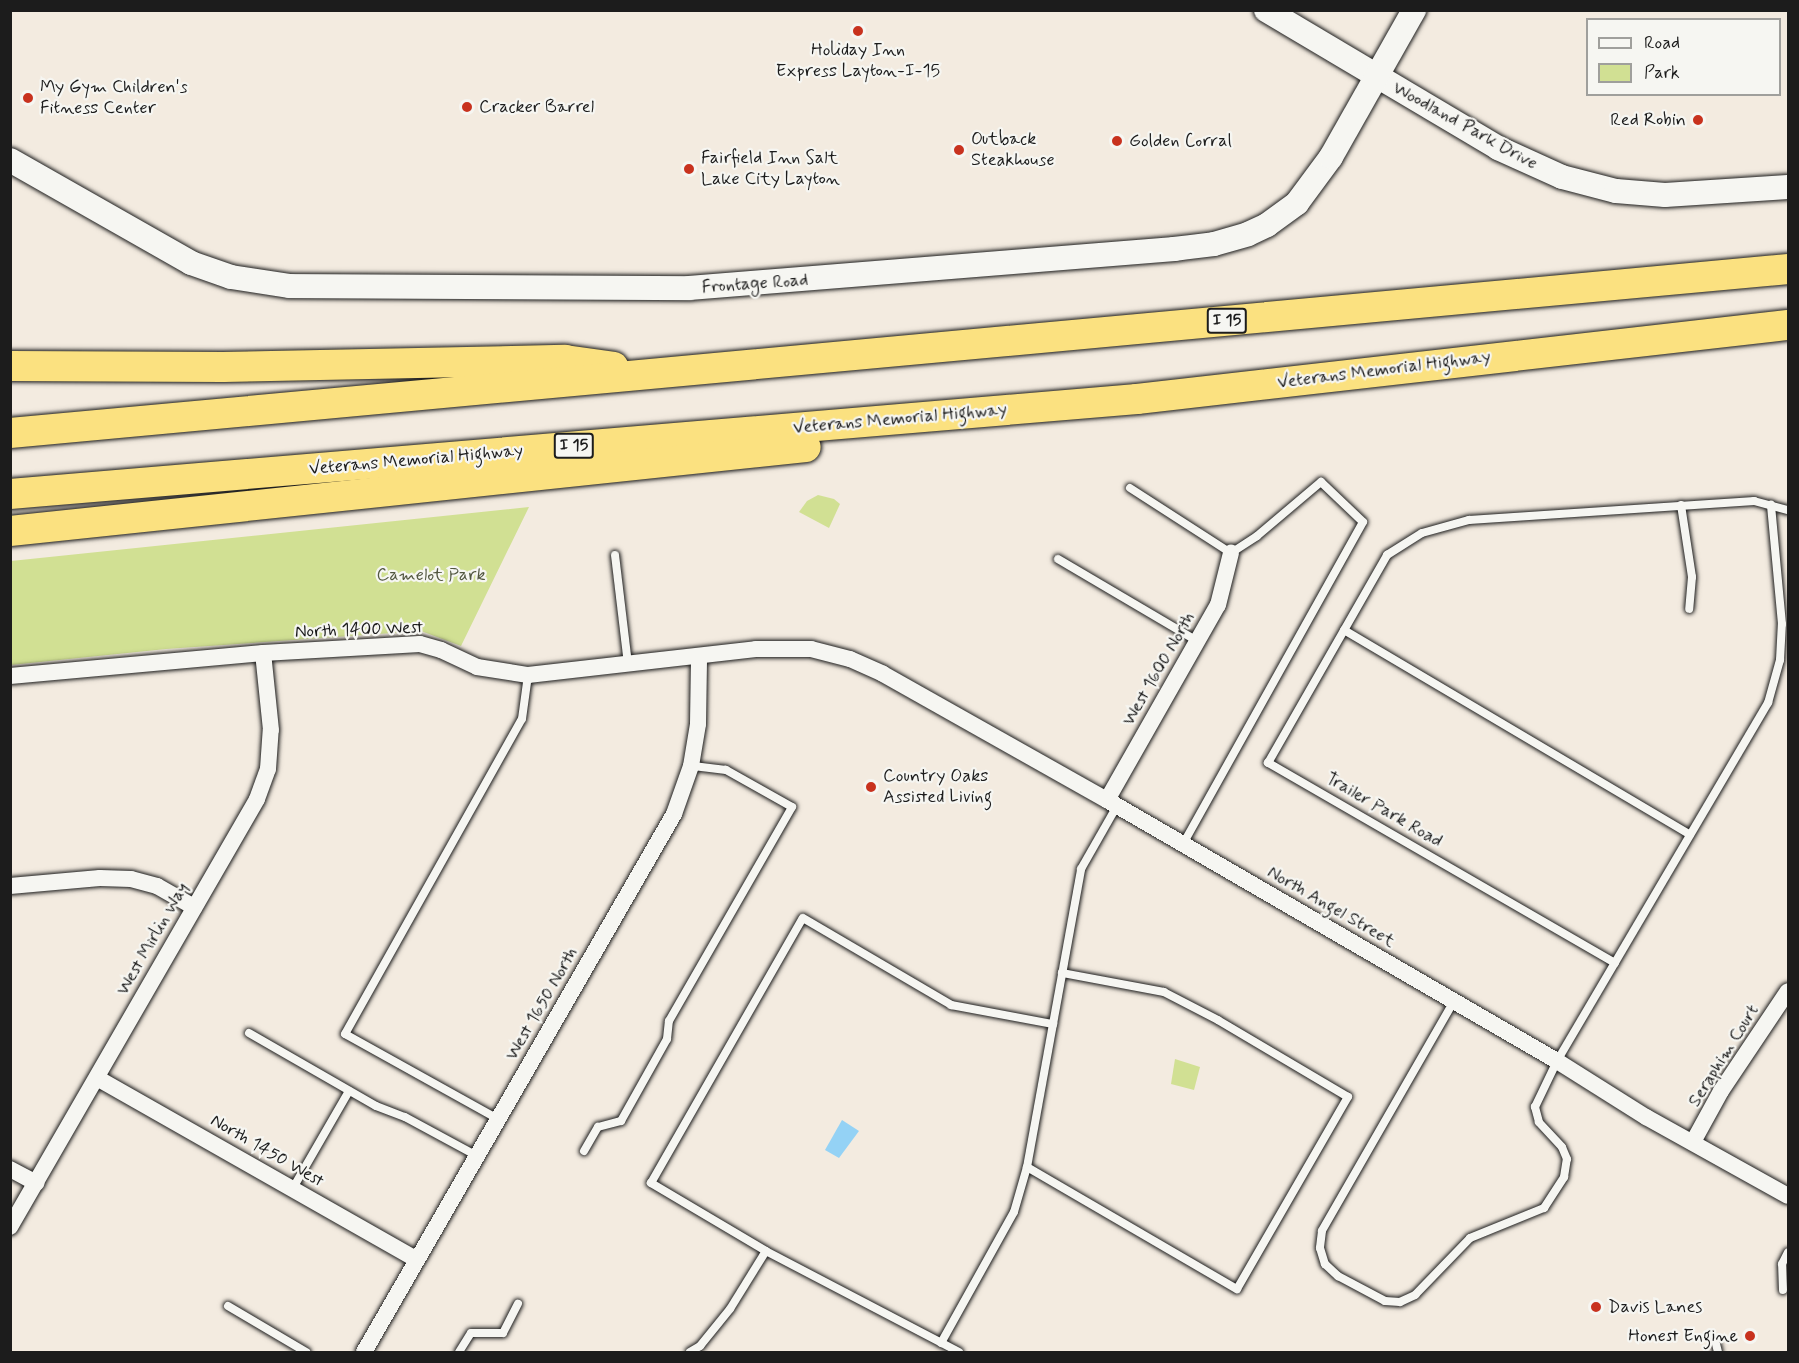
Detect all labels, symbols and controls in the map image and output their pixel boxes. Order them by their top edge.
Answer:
legend [1586,18,1781,96]
marker: Holiday Inn Express Layton-I-15 [851,24,865,38]
text: Road [1644,31,1680,55]
place label: Holiday Inn Express Layton-I-15 [777,40,939,82]
text: Park [1644,61,1680,85]
place label: My Gym Children's Fitness Center [40,77,194,119]
street label: Woodland Park Drive [1391,78,1539,174]
marker: My Gym Children's Fitness Center [21,91,35,105]
place label: Cracker Barrel [479,96,594,118]
marker: Cracker Barrel [460,100,474,114]
place label: Red Robin [1606,109,1686,131]
marker: Red Robin [1691,113,1705,127]
place label: Outback Steakhouse [971,129,1055,172]
place label: Golden Corral [1129,130,1233,152]
marker: Golden Corral [1110,134,1124,148]
marker: Outback Steakhouse [952,143,966,157]
place label: Fairfield Inn Salt Lake City Layton [701,148,835,190]
marker: Fairfield Inn Salt Lake City Layton [682,162,696,176]
street label: Frontage Road [701,269,809,299]
road number: I 15 [1206,308,1248,334]
street label: Veterans Memorial Highway [1274,346,1494,394]
street label: Veterans Memorial Highway [790,399,1010,439]
road number: I 15 [553,433,595,459]
street label: Veterans Memorial Highway [306,440,526,480]
park label: Camelot Park [377,564,485,586]
street label: West 1600 North [1118,608,1200,730]
street label: North 1400 West [295,617,423,643]
place label: Country Oaks Assisted Living [883,766,999,808]
street label: Trailer Park Road [1322,768,1446,852]
marker: Country Oaks Assisted Living [864,780,878,794]
street label: North Angel Street [1263,862,1399,952]
street label: West Mirlin Way [112,878,194,1000]
street label: West 1650 North [501,944,583,1064]
street label: Seraphim Court [1683,999,1765,1113]
street label: North 1450 West [206,1110,328,1192]
place label: Davis Lanes [1608,1296,1700,1318]
marker: Davis Lanes [1589,1300,1603,1314]
place label: Honest Engine [1628,1325,1738,1347]
marker: Honest Engine [1743,1329,1757,1343]

